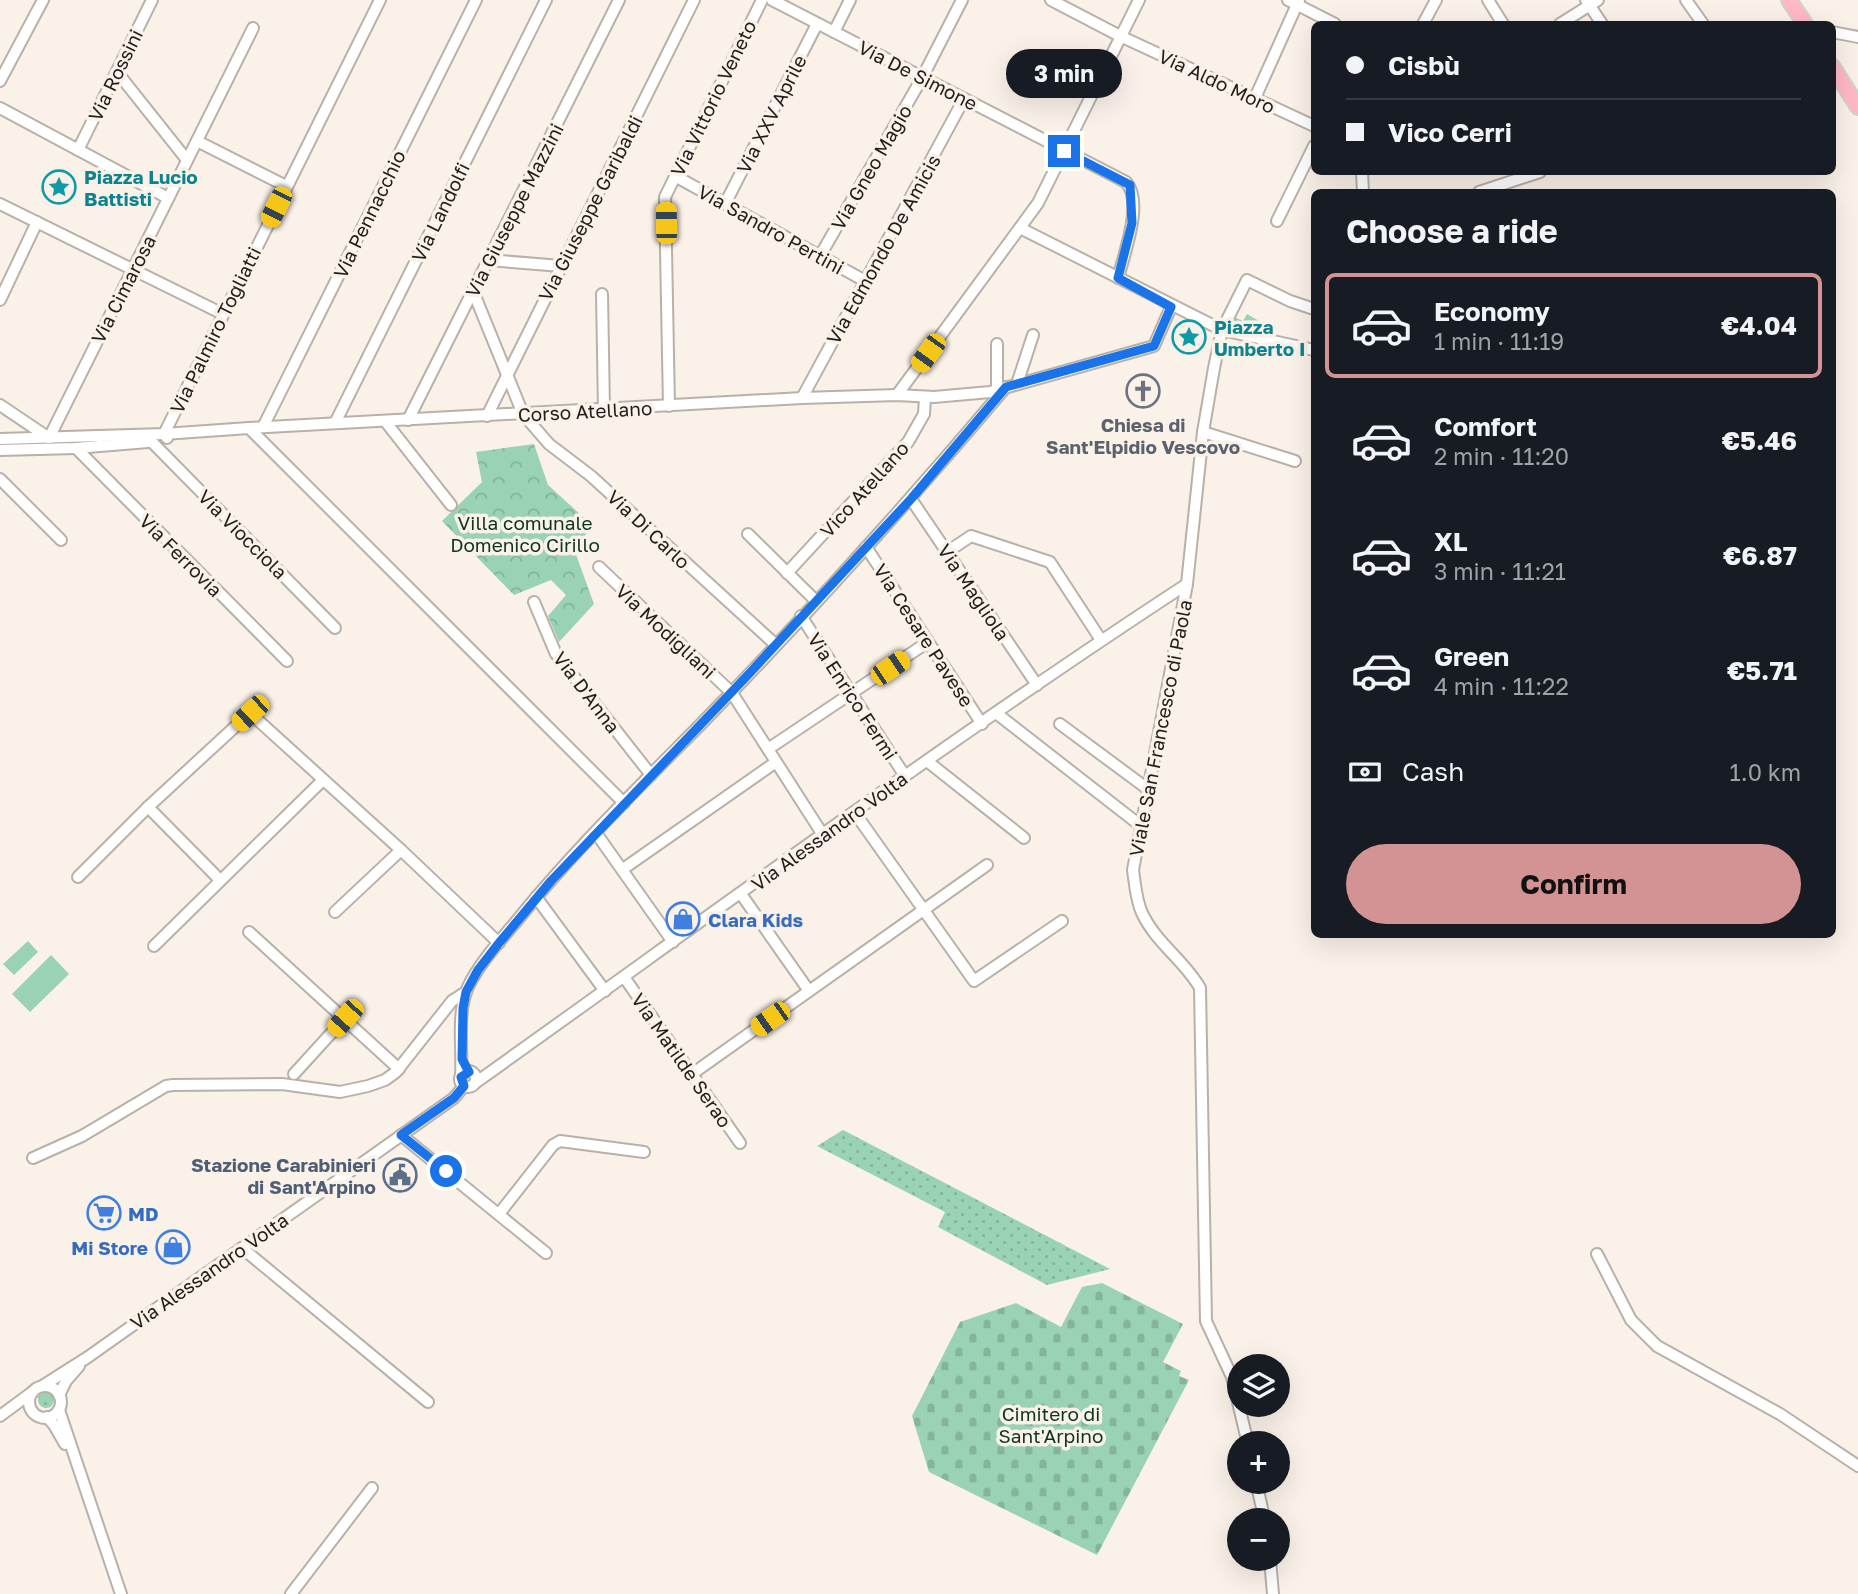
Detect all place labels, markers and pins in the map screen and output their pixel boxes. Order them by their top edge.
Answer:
place label: Piazza Lucio Battisti [84,165,198,210]
place icon: Piazza Lucio Battisti [40,168,78,206]
place label: Piazza Umberto I [1214,315,1305,360]
place icon: Piazza Umberto I [1170,318,1208,356]
church icon: Chiesa di Sant'Elpidio Vescovo [1124,372,1162,410]
place label: Chiesa di Sant'Elpidio Vescovo [1046,413,1240,458]
shop icon: Clara Kids [664,900,702,938]
place label: Clara Kids [708,908,803,931]
place label: Stazione Carabinieri di Sant'Arpino [191,1153,376,1198]
public building icon: Stazione Carabinieri di Sant'Arpino [381,1156,419,1194]
supermarket icon: MD [85,1194,123,1232]
place label: MD [128,1202,159,1225]
shop icon: Mi Store [154,1228,192,1266]
place label: Mi Store [71,1236,148,1259]

